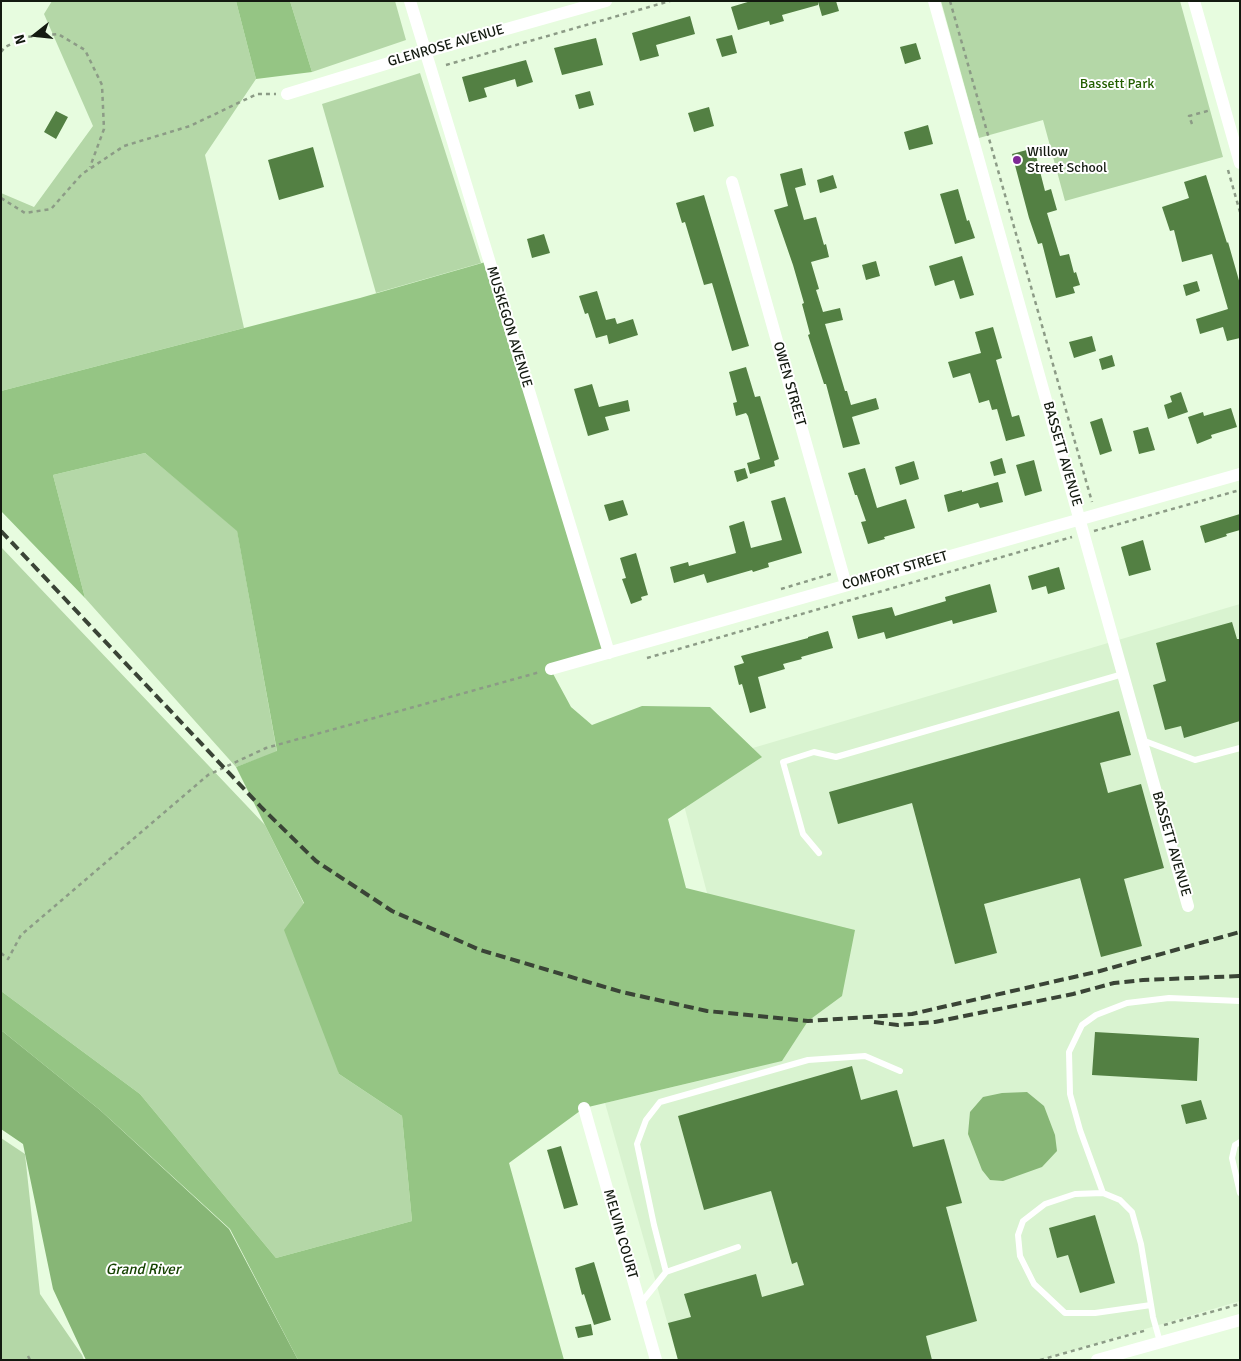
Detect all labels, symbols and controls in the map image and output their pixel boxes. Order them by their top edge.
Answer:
north arrow [10,10,60,60]
street label: GLENROSE AVENUE [386,21,506,71]
text: N [11,32,30,46]
park label: Bassett Park [1080,76,1154,92]
place label: Willow Street School [1027,144,1107,176]
marker: Willow Street School [1011,154,1023,166]
street label: MUSKEGON AVENUE [483,264,535,390]
street label: OWEN STREET [769,340,809,428]
street label: BASSETT AVENUE [1039,400,1085,508]
street label: COMFORT STREET [840,548,950,594]
street label: BASSETT AVENUE [1148,790,1194,898]
street label: MELVIN COURT [599,1187,641,1281]
water label: Grand River [106,1261,180,1279]

